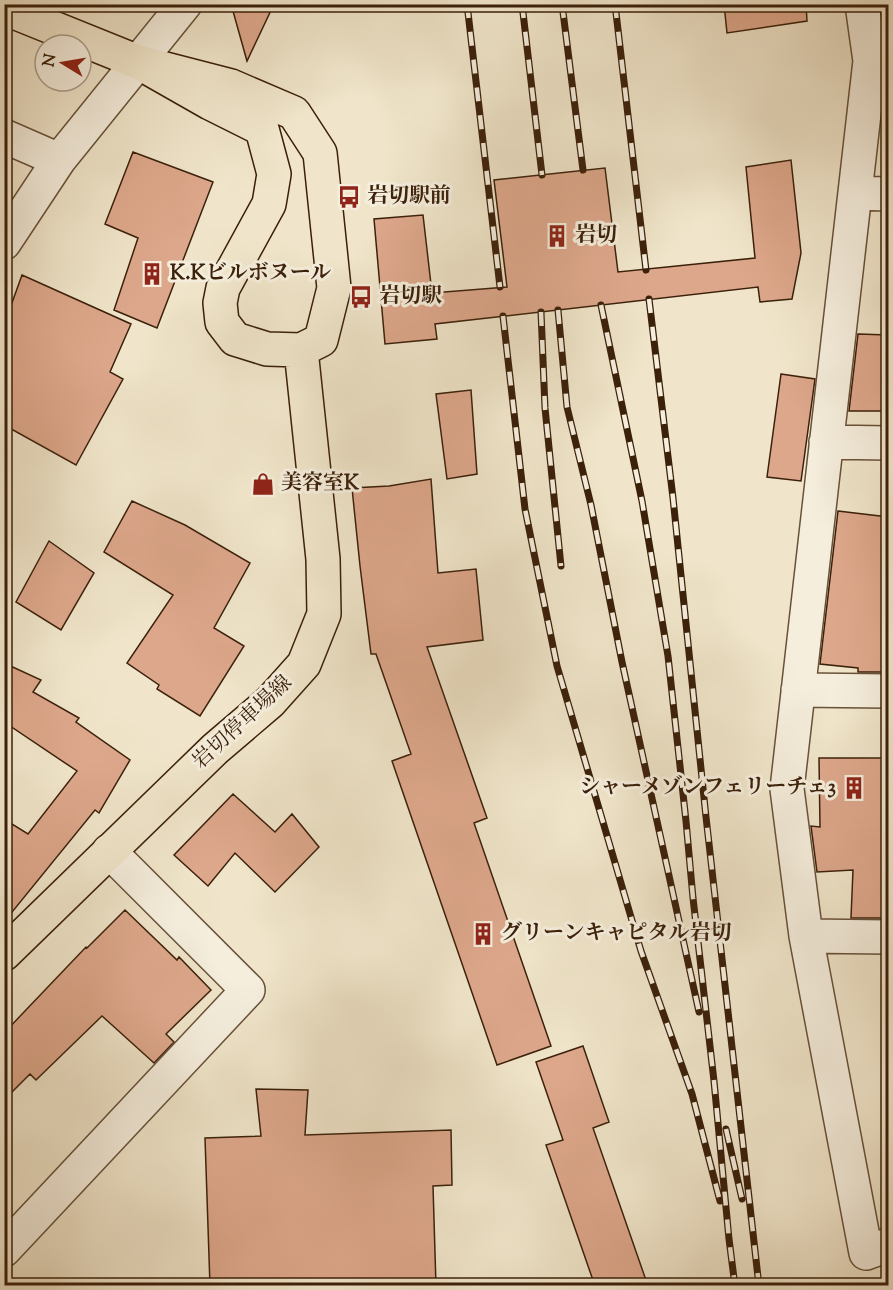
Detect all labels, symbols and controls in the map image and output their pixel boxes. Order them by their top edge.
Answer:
north arrow [33,33,93,93]
text: N [38,52,63,69]
place label: 岩切駅前 [367,182,451,212]
bus stop icon: 岩切駅前 [336,184,362,210]
place label: 岩切 [575,221,617,251]
building icon: 岩切 [544,223,570,249]
place label: K.Kビルボヌール [170,259,331,289]
building icon: K.Kビルボヌール [139,261,165,287]
place label: 岩切駅 [379,282,442,312]
bus stop icon: 岩切駅 [348,284,374,310]
place label: 美容室K [281,469,360,499]
shop icon: 美容室K [250,471,276,497]
street label: 岩切停車場線 [187,669,299,777]
place label: シャーメゾンフェリーチェ3 [579,773,836,803]
building icon: シャーメゾンフェリーチェ3 [841,775,867,801]
place label: グリーンキャピタル岩切 [501,919,732,949]
building icon: グリーンキャピタル岩切 [470,921,496,947]

